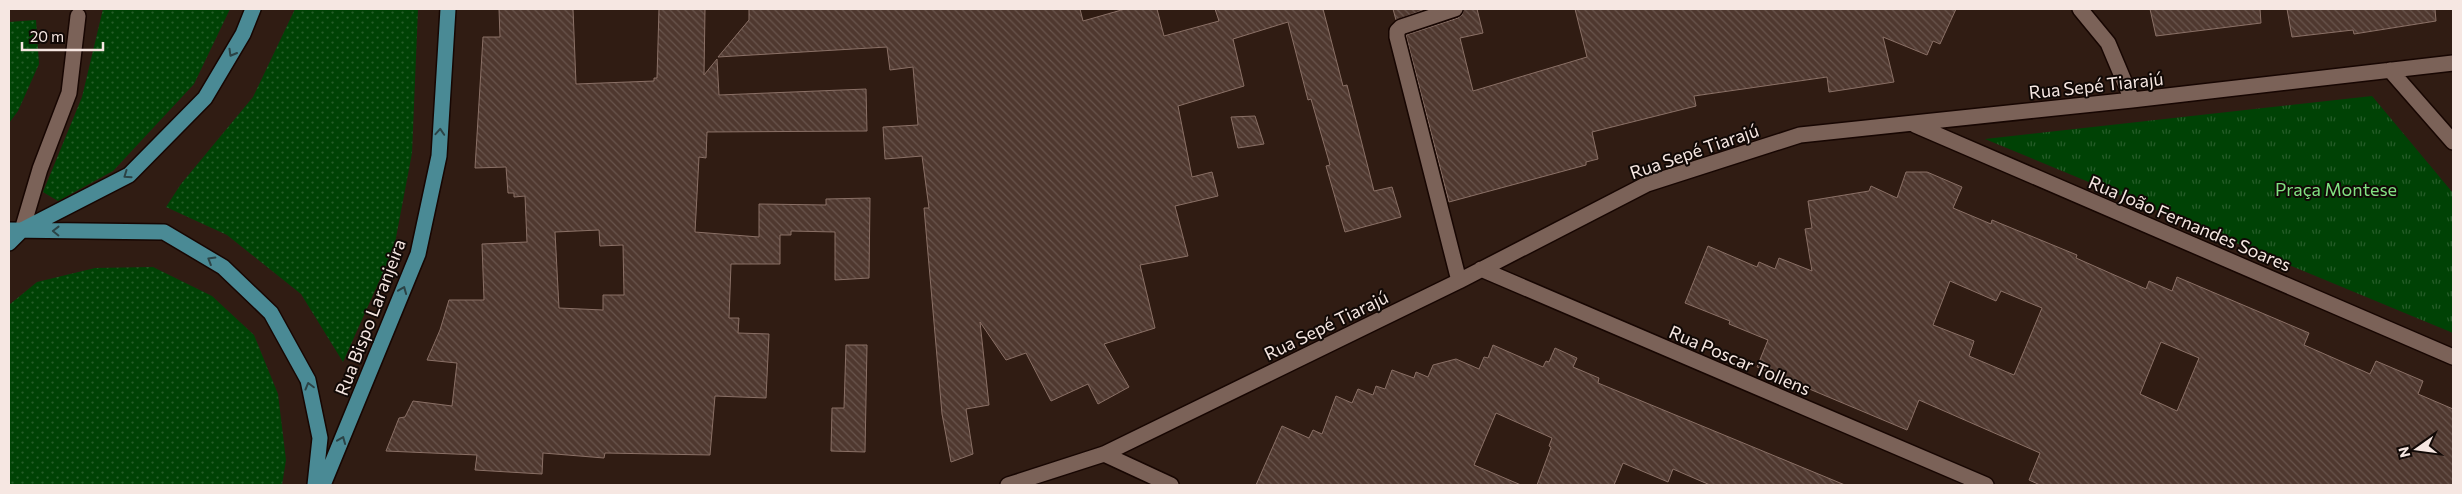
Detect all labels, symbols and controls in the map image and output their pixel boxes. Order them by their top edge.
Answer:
scale bar [22,20,104,52]
text: 20 m [30,27,64,45]
one-way arrow [228,47,238,56]
street label: Rua Sepé Tiarajú [2028,67,2164,103]
street label: Rua Sepé Tiarajú [1627,119,1761,183]
one-way arrow [435,128,446,136]
one-way arrow [123,169,133,178]
street label: Rua João Fernandes Soares [2085,170,2295,276]
park label: Praça Montese [2275,178,2397,200]
one-way arrow [52,225,60,236]
street label: Rua Bispo Laranjeira [330,236,410,398]
one-way arrow [208,257,217,267]
street label: Rua Sepé Tiarajú [1260,285,1392,365]
one-way arrow [397,286,407,295]
street label: Rua Poscar Tollens [1666,320,1814,400]
one-way arrow [304,382,314,390]
north arrow [2392,424,2442,474]
one-way arrow [335,436,346,445]
text: N [2394,445,2413,459]

